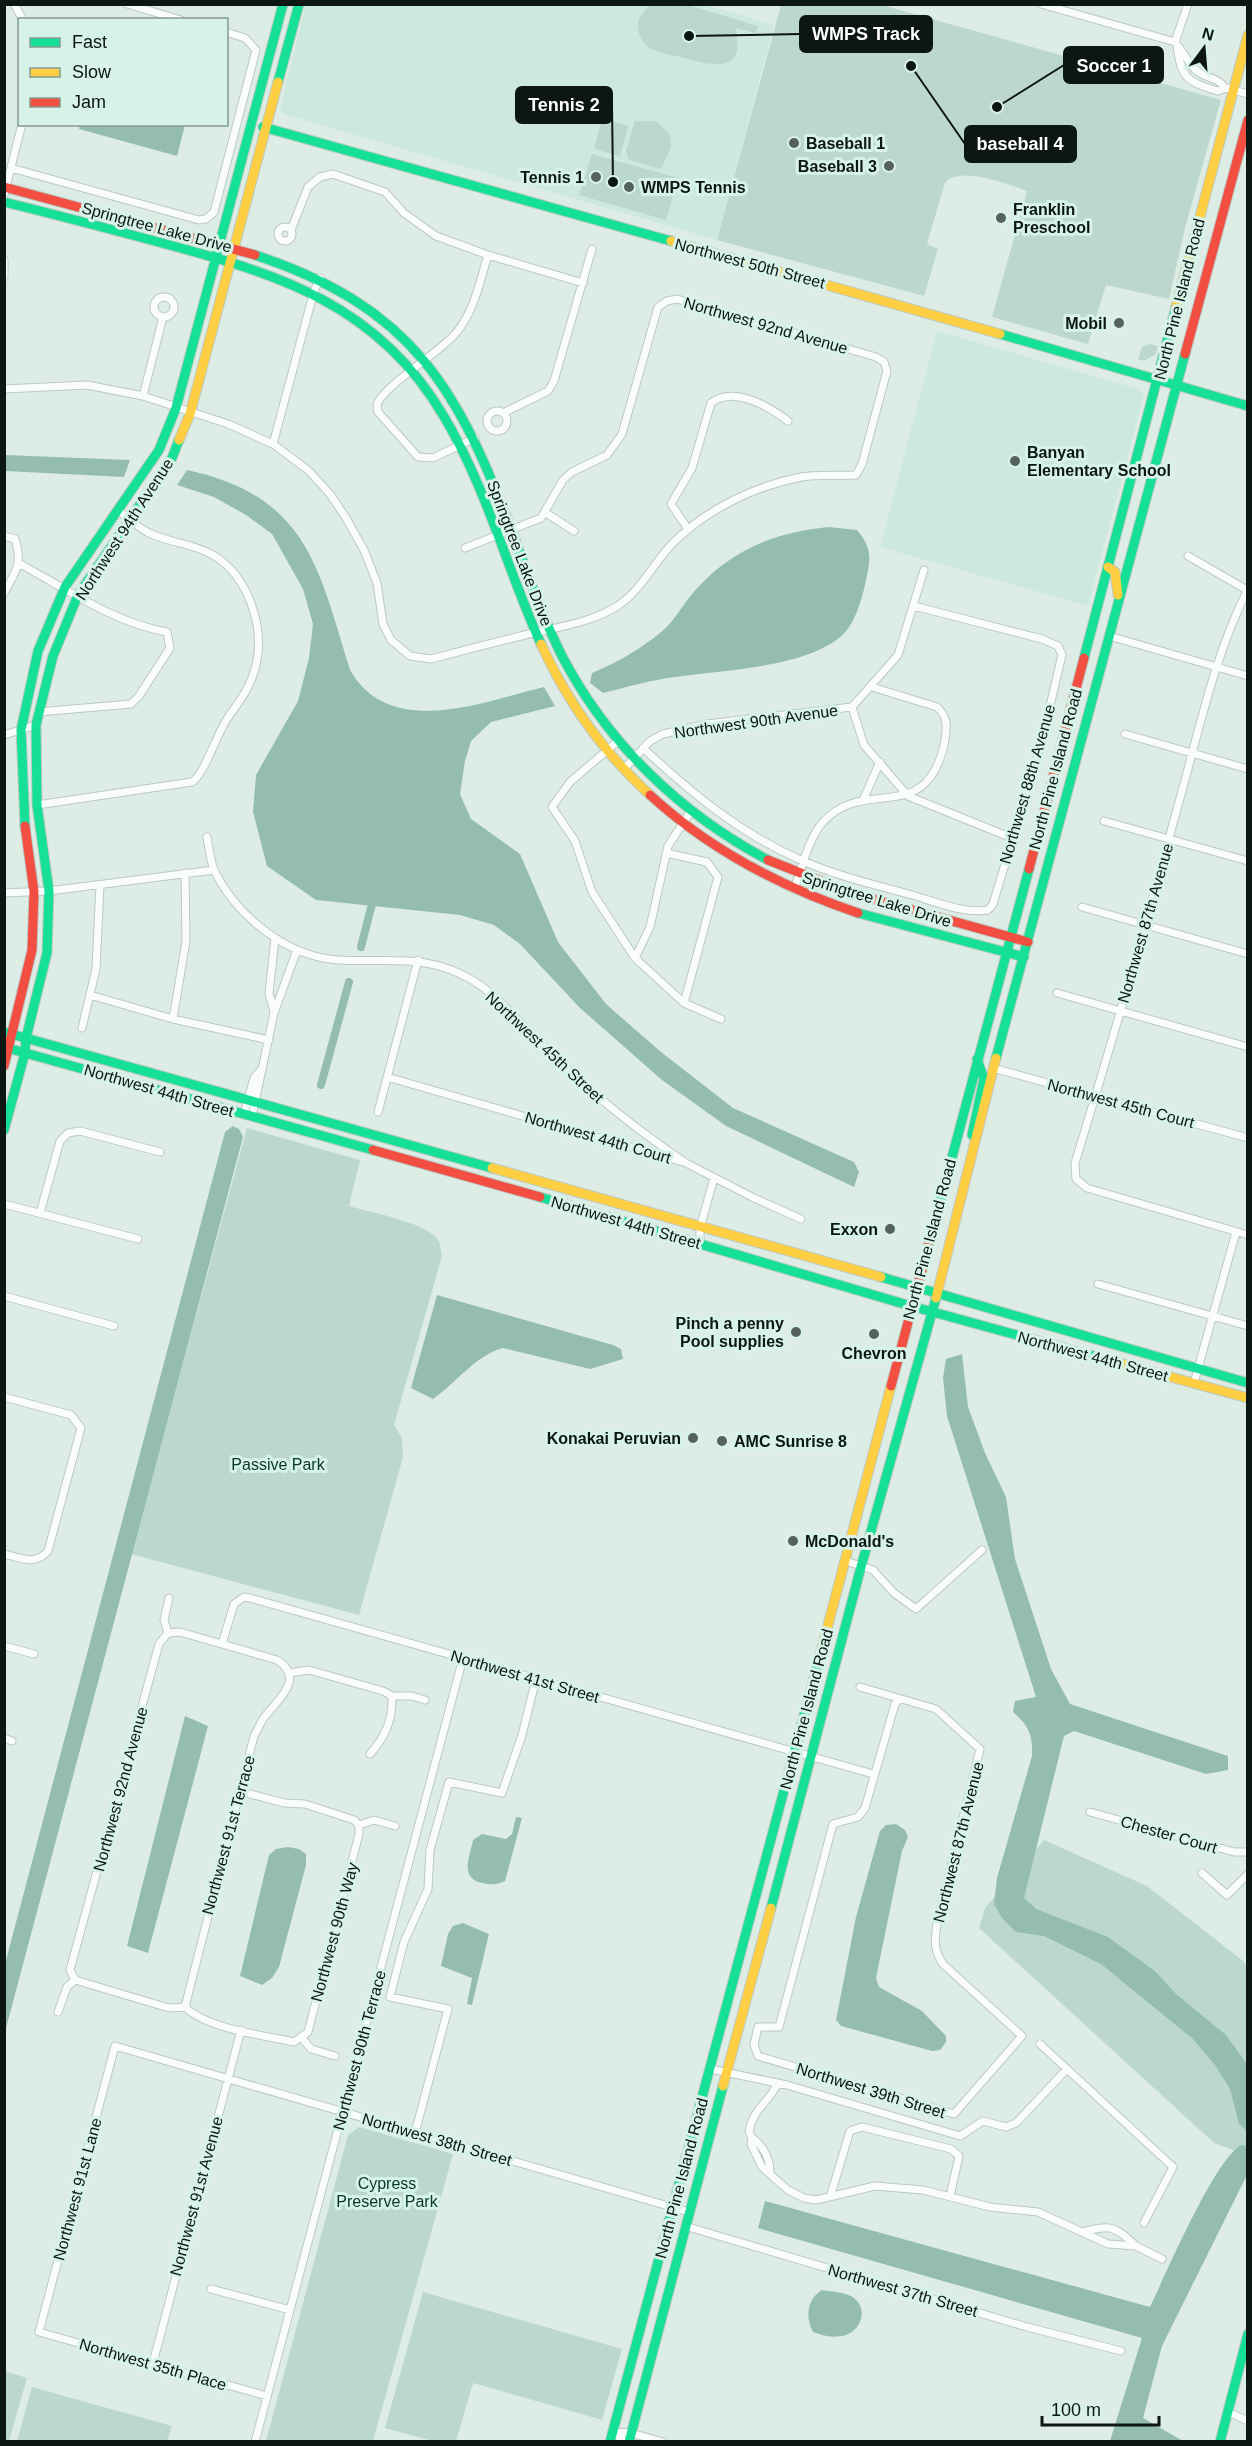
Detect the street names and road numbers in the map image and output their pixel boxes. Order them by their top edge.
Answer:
street label: Springtree Lake Drive [80,199,234,256]
street label: North Pine Island Road [1151,217,1208,381]
street label: Northwest 50th Street [673,235,827,292]
street label: Northwest 92nd Avenue [682,294,850,357]
street label: Northwest 94th Avenue [72,455,177,603]
street label: Springtree Lake Drive [484,478,555,629]
street label: North Pine Island Road [1026,687,1085,851]
street label: Northwest 90th Avenue [673,702,839,741]
street label: Northwest 88th Avenue [997,702,1058,866]
street label: Northwest 87th Avenue [1115,841,1176,1005]
street label: Springtree Lake Drive [800,869,953,930]
street label: Northwest 45th Street [482,988,607,1107]
street label: Northwest 44th Street [82,1061,236,1120]
street label: Northwest 45th Court [1046,1076,1197,1131]
street label: Northwest 44th Court [523,1108,673,1167]
street label: North Pine Island Road [900,1157,959,1321]
street label: Northwest 44th Street [549,1193,703,1252]
street label: Northwest 44th Street [1016,1328,1170,1385]
street label: North Pine Island Road [777,1627,836,1791]
street label: Northwest 41st Street [449,1647,602,1706]
street label: Northwest 92nd Avenue [90,1705,151,1873]
street label: Northwest 91st Terrace [199,1754,258,1917]
street label: Northwest 87th Avenue [930,1760,987,1924]
street label: Chester Court [1119,1813,1220,1857]
street label: Northwest 90th Way [308,1861,361,2004]
street label: Northwest 90th Terrace [330,1968,389,2132]
street label: Northwest 39th Street [794,2060,948,2121]
street label: North Pine Island Road [652,2096,711,2260]
street label: Northwest 38th Street [360,2110,514,2169]
street label: Northwest 91st Avenue [167,2115,226,2278]
street label: Northwest 91st Lane [50,2116,105,2262]
street label: Northwest 37th Street [826,2261,980,2320]
street label: Northwest 35th Place [77,2335,228,2394]

